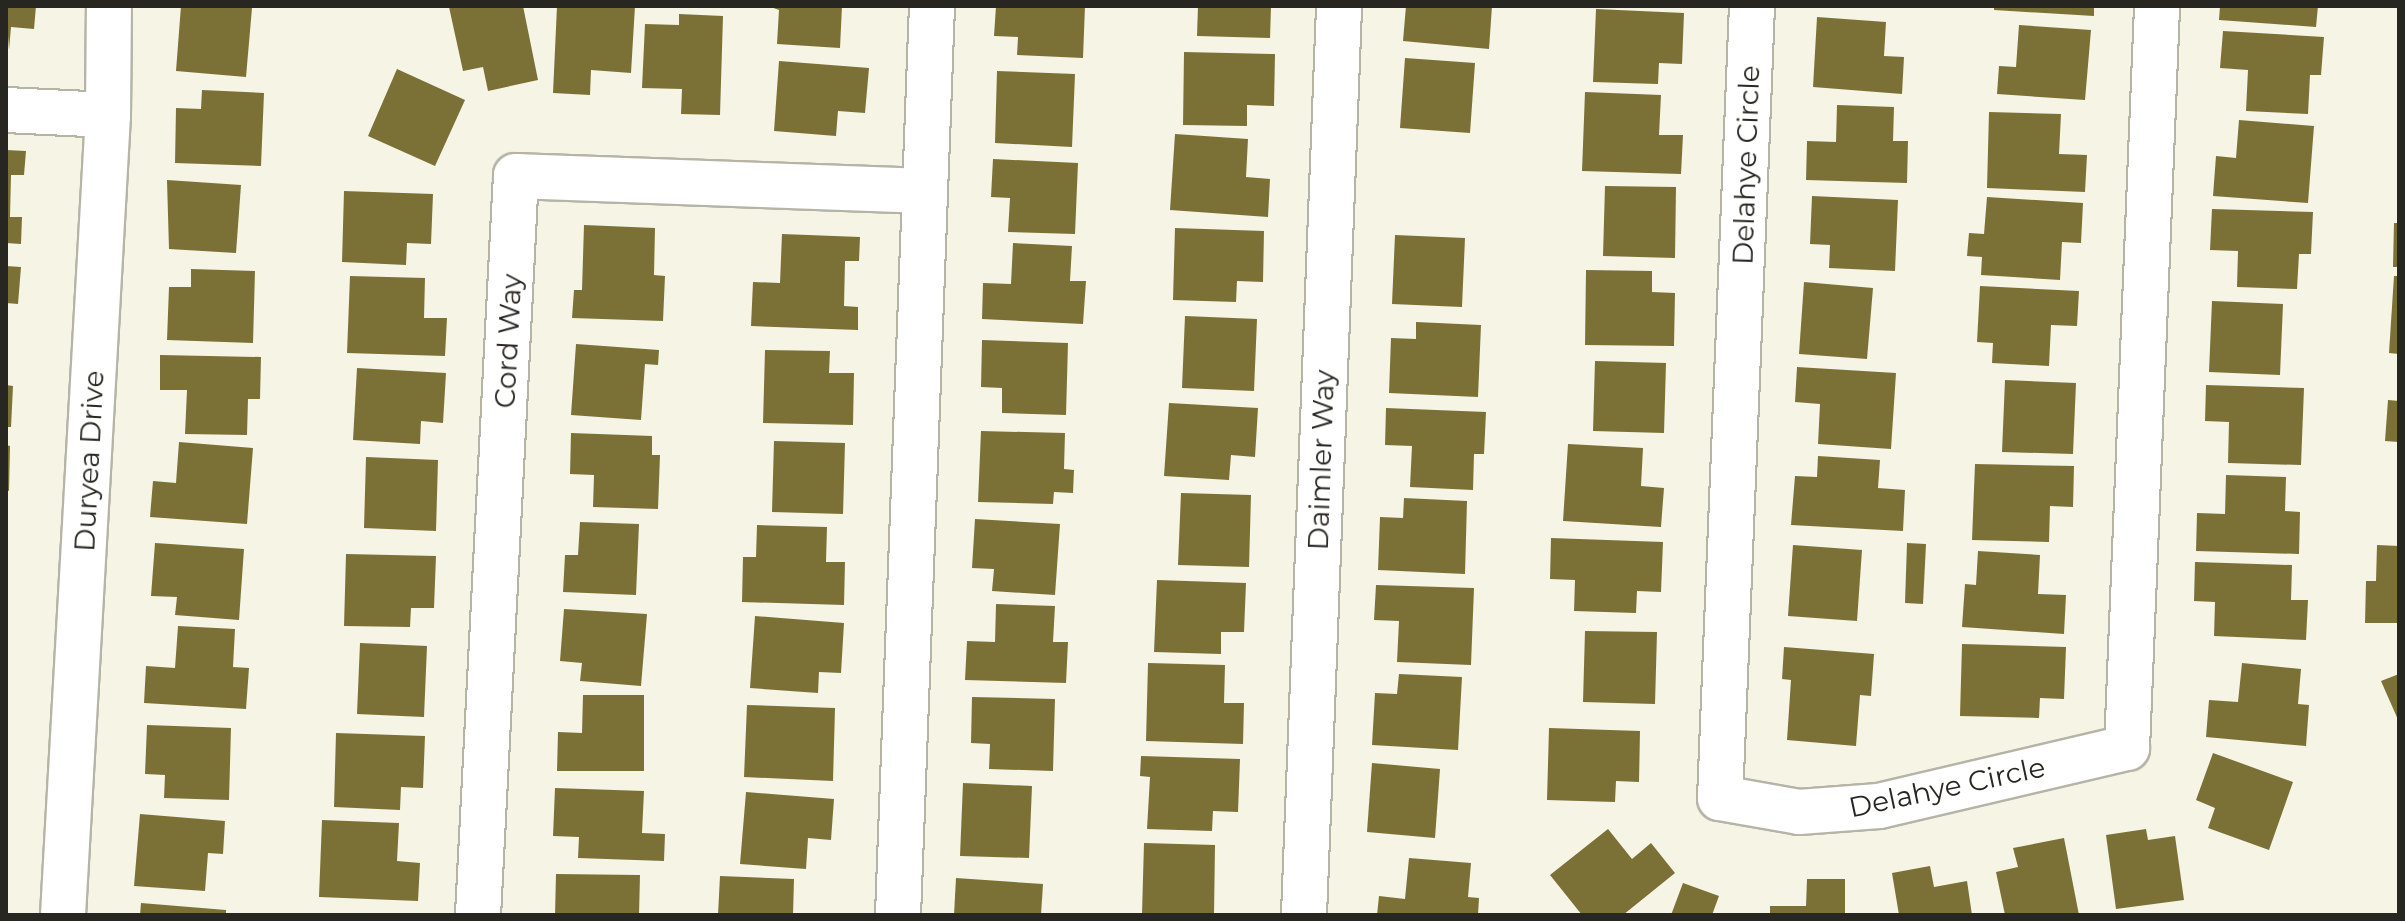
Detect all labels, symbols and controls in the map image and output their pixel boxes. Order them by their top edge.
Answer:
street label: Delahye Circle [1726,65,1766,265]
street label: Cord Way [488,273,528,409]
street label: Daimler Way [1301,369,1341,551]
street label: Duryea Drive [67,370,111,552]
street label: Delahye Circle [1846,750,2048,824]

